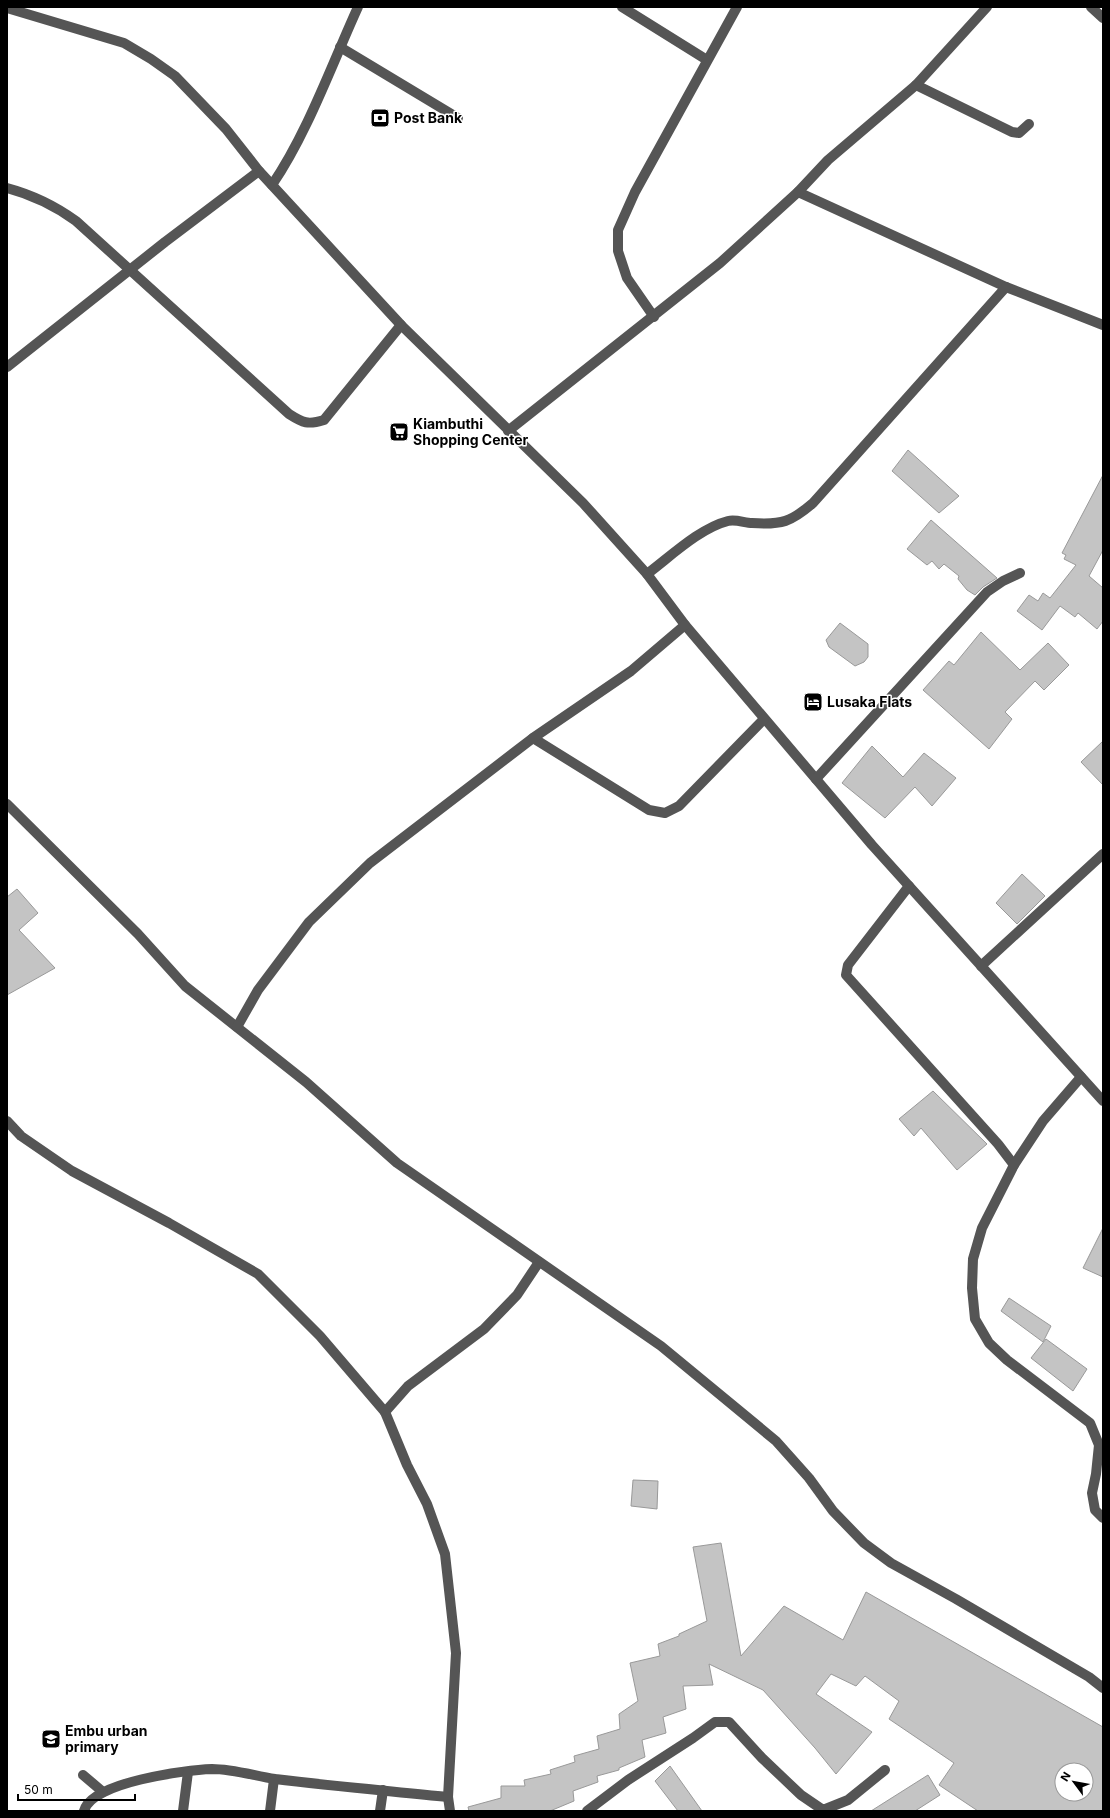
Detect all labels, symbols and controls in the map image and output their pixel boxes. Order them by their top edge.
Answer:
bank icon: Post Bank [369,107,391,129]
place label: Post Bank [394,109,463,126]
place label: Kiambuthi Shopping Center [413,415,529,448]
supermarket icon: Kiambuthi Shopping Center [388,421,410,443]
hotel icon: Lusaka Flats [802,691,824,713]
place label: Lusaka Flats [827,693,912,710]
place label: Embu urban primary [65,1722,148,1755]
school or university icon: Embu urban primary [40,1728,62,1750]
north arrow [1054,1762,1094,1802]
text: N [1057,1769,1074,1784]
scale bar [18,1776,135,1802]
text: 50 m [24,1782,53,1797]

